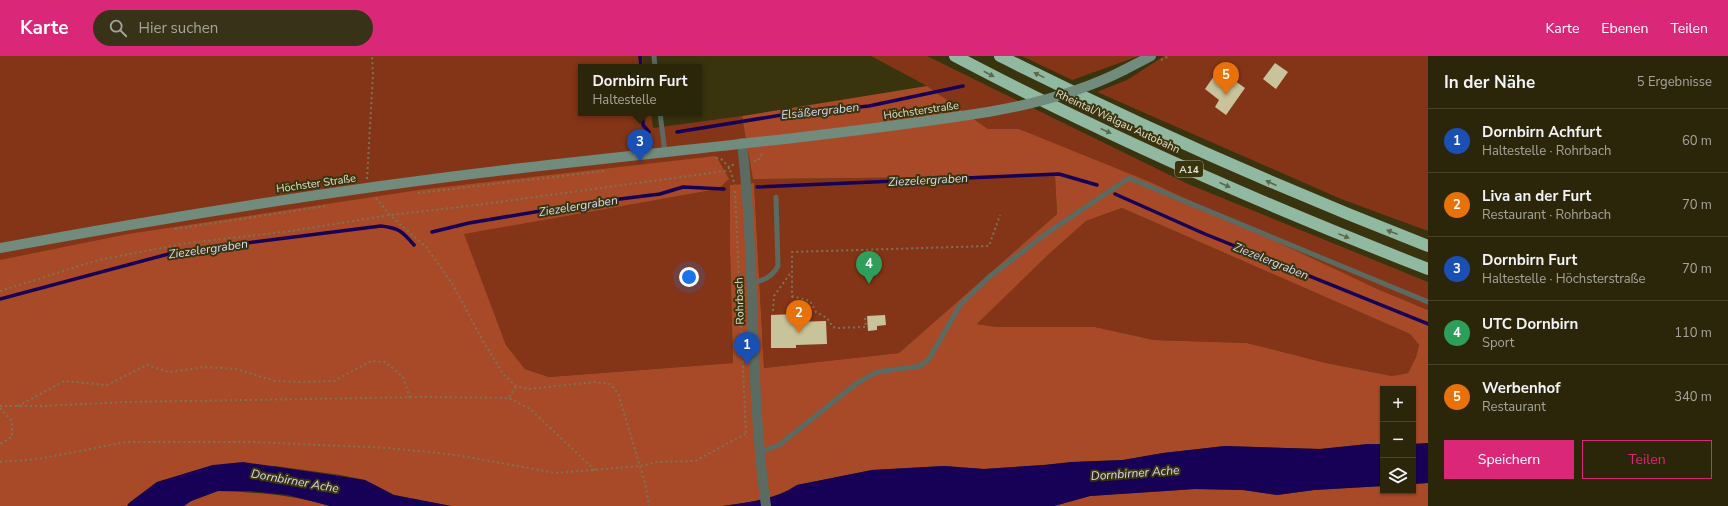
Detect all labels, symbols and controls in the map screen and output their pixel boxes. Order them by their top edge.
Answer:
search box [93,10,373,46]
text: Karte [20,15,69,41]
icon: search [107,17,129,39]
text: Hier suchen [139,18,218,38]
text: Karte [1546,19,1579,38]
text: Ebenen [1601,19,1648,38]
text: Teilen [1670,19,1708,38]
pin: 5 [1213,62,1239,95]
popup [578,64,702,116]
text: Dornbirn Furt [592,71,688,91]
one-way arrow [984,71,995,77]
text: In der Nähe [1444,71,1535,94]
one-way arrow [1033,72,1045,78]
text: 5 Ergebnisse [1637,73,1712,91]
street label: Rheintal/Walgau Autobahn [1053,86,1182,157]
text: Haltestelle [592,91,656,109]
street label: Höchsterstraße [882,98,960,123]
water label: Elsäßergraben [780,99,860,123]
text: Dornbirn Achfurt [1482,122,1601,142]
one-way arrow [1101,128,1112,134]
pin: 3 [627,129,653,162]
text: 1 [1453,132,1461,150]
text: 60 m [1682,132,1712,150]
text: Haltestelle · Rohrbach [1482,142,1611,160]
road number: A14 [1175,161,1203,177]
street label: Höchster Straße [275,170,357,197]
water label: Ziezelergraben [888,170,969,190]
one-way arrow [1265,179,1277,185]
one-way arrow [1219,182,1230,188]
text: Liva an der Furt [1482,186,1591,206]
water label: Ziezelergraben [537,192,619,220]
text: 2 [1453,196,1461,214]
text: 70 m [1682,196,1712,214]
text: Restaurant · Rohrbach [1482,206,1611,224]
one-way arrow [1385,229,1397,235]
one-way arrow [1339,233,1351,239]
water label: Ziezelergraben [167,235,249,262]
water label: Ziezelergraben [1231,239,1311,283]
text: Dornbirn Furt [1482,250,1577,270]
pin: 4 [856,251,882,284]
text: 3 [1453,260,1461,278]
text: 70 m [1682,260,1712,278]
your location [679,267,699,287]
text: Haltestelle · Höchsterstraße [1482,270,1646,288]
street label: Rohrbach [731,277,748,325]
pin: 2 [786,300,812,333]
text: UTC Dornbirn [1482,314,1578,334]
text: 4 [1453,324,1461,342]
text: 110 m [1674,324,1712,342]
pin: 1 [734,332,760,365]
text: Sport [1482,334,1514,352]
text: Werbenhof [1482,378,1560,398]
map controls [1380,386,1416,494]
button: + [1380,386,1416,422]
text: 5 [1453,388,1461,406]
text: 340 m [1674,388,1712,406]
text: Restaurant [1482,398,1546,416]
button: − [1380,422,1416,458]
button: Speichern [1444,440,1574,479]
button: Teilen [1582,440,1712,479]
button: layers [1380,458,1416,494]
water label: Dornbirner Ache [1090,462,1180,484]
water label: Dornbirner Ache [250,465,341,497]

